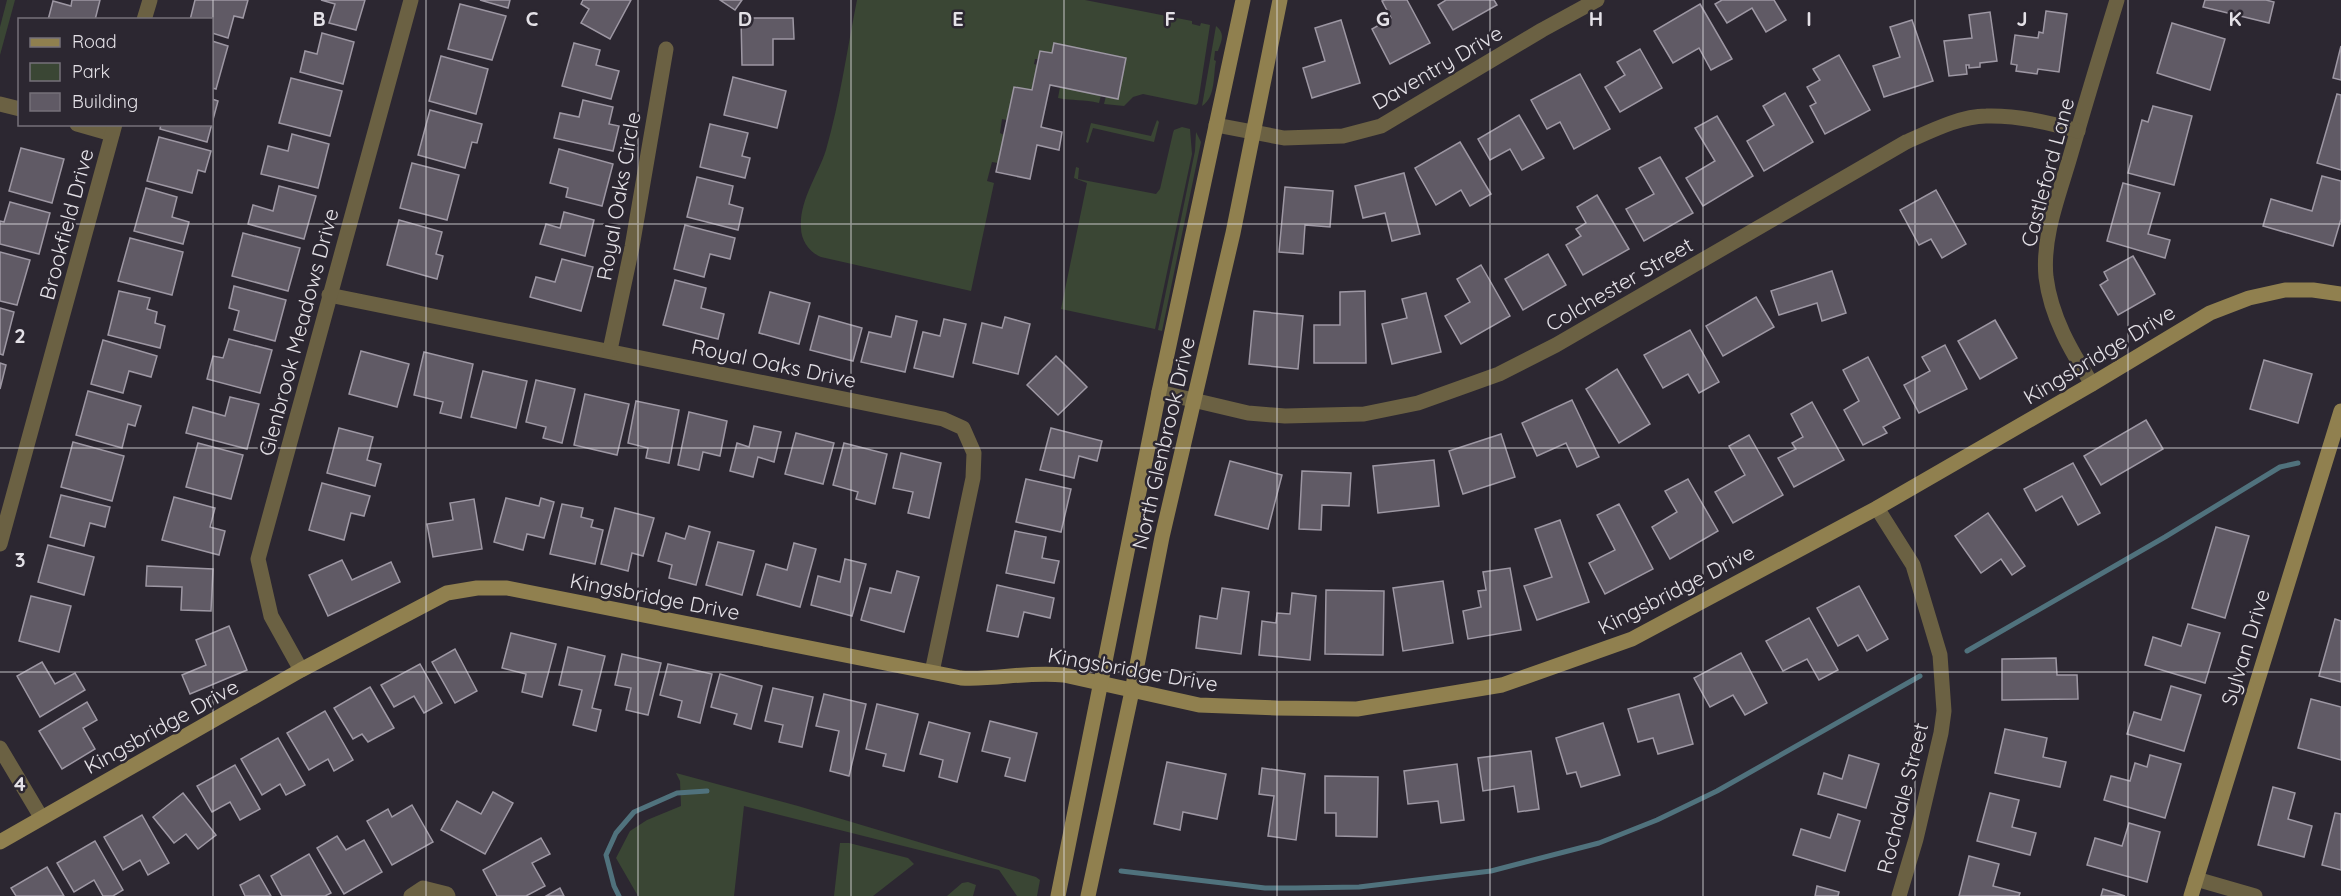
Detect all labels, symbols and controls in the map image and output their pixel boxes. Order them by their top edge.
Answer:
text: B [312,6,326,31]
text: C [526,6,539,31]
text: D [738,6,752,31]
text: E [952,6,964,31]
text: F [1164,6,1176,31]
text: G [1376,6,1390,31]
text: H [1589,6,1603,31]
text: I [1806,6,1812,31]
text: J [2016,6,2028,31]
text: K [2228,6,2242,31]
legend [18,18,213,126]
street label: Daventry Drive [1367,19,1507,115]
text: Road [72,30,117,53]
text: Park [72,60,110,83]
text: Building [72,90,138,113]
street label: Castleford Lane [2015,95,2079,249]
street label: Royal Oaks Circle [590,110,646,282]
street label: Brookfield Drive [33,146,99,302]
street label: Glenbrook Meadows Drive [252,205,344,459]
street label: Colchester Street [1541,231,1697,337]
street label: Kingsbridge Drive [2018,298,2180,410]
text: 2 [14,323,26,348]
street label: Royal Oaks Drive [689,333,859,393]
street label: North Glenbrook Drive [1126,334,1200,552]
street label: Kingsbridge Drive [1593,538,1759,640]
text: 3 [15,547,25,572]
street label: Kingsbridge Drive [568,567,742,625]
street label: Sylvan Drive [2215,586,2275,708]
street label: Kingsbridge Drive [1046,641,1220,697]
street label: Kingsbridge Drive [79,673,243,779]
street label: Rochdale Street [1871,720,1933,876]
text: 4 [14,771,26,796]

